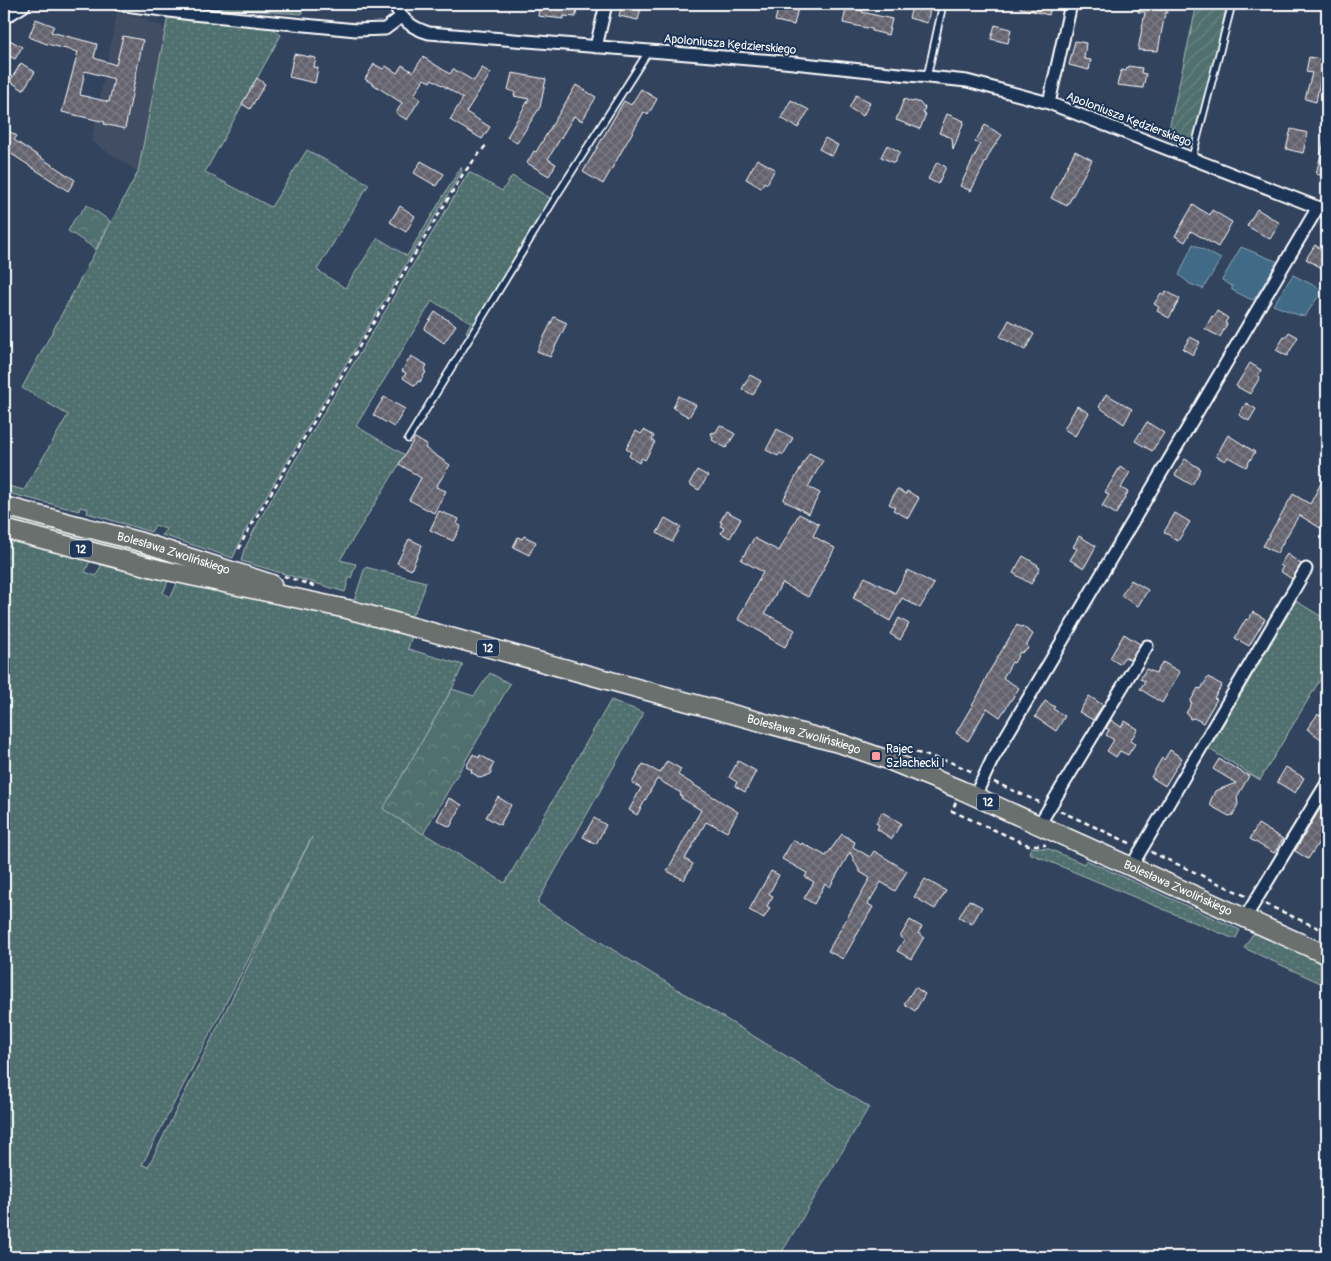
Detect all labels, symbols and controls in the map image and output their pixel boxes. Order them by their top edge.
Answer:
street label: Apoloniusza Kędzierskiego [663,31,797,58]
street label: Apoloniusza Kędzierskiego [1064,89,1194,150]
street label: Bolesława Zwolińskiego [115,529,232,578]
road number: 12 [70,540,92,558]
road number: 12 [477,640,499,656]
street label: Bolesława Zwolińskiego [745,711,863,758]
place label: Rajec Szlachecki I [886,742,945,771]
marker: Rajec Szlachecki I [870,750,882,762]
road number: 12 [977,794,999,810]
street label: Bolesława Zwolińskiego [1121,857,1235,919]

